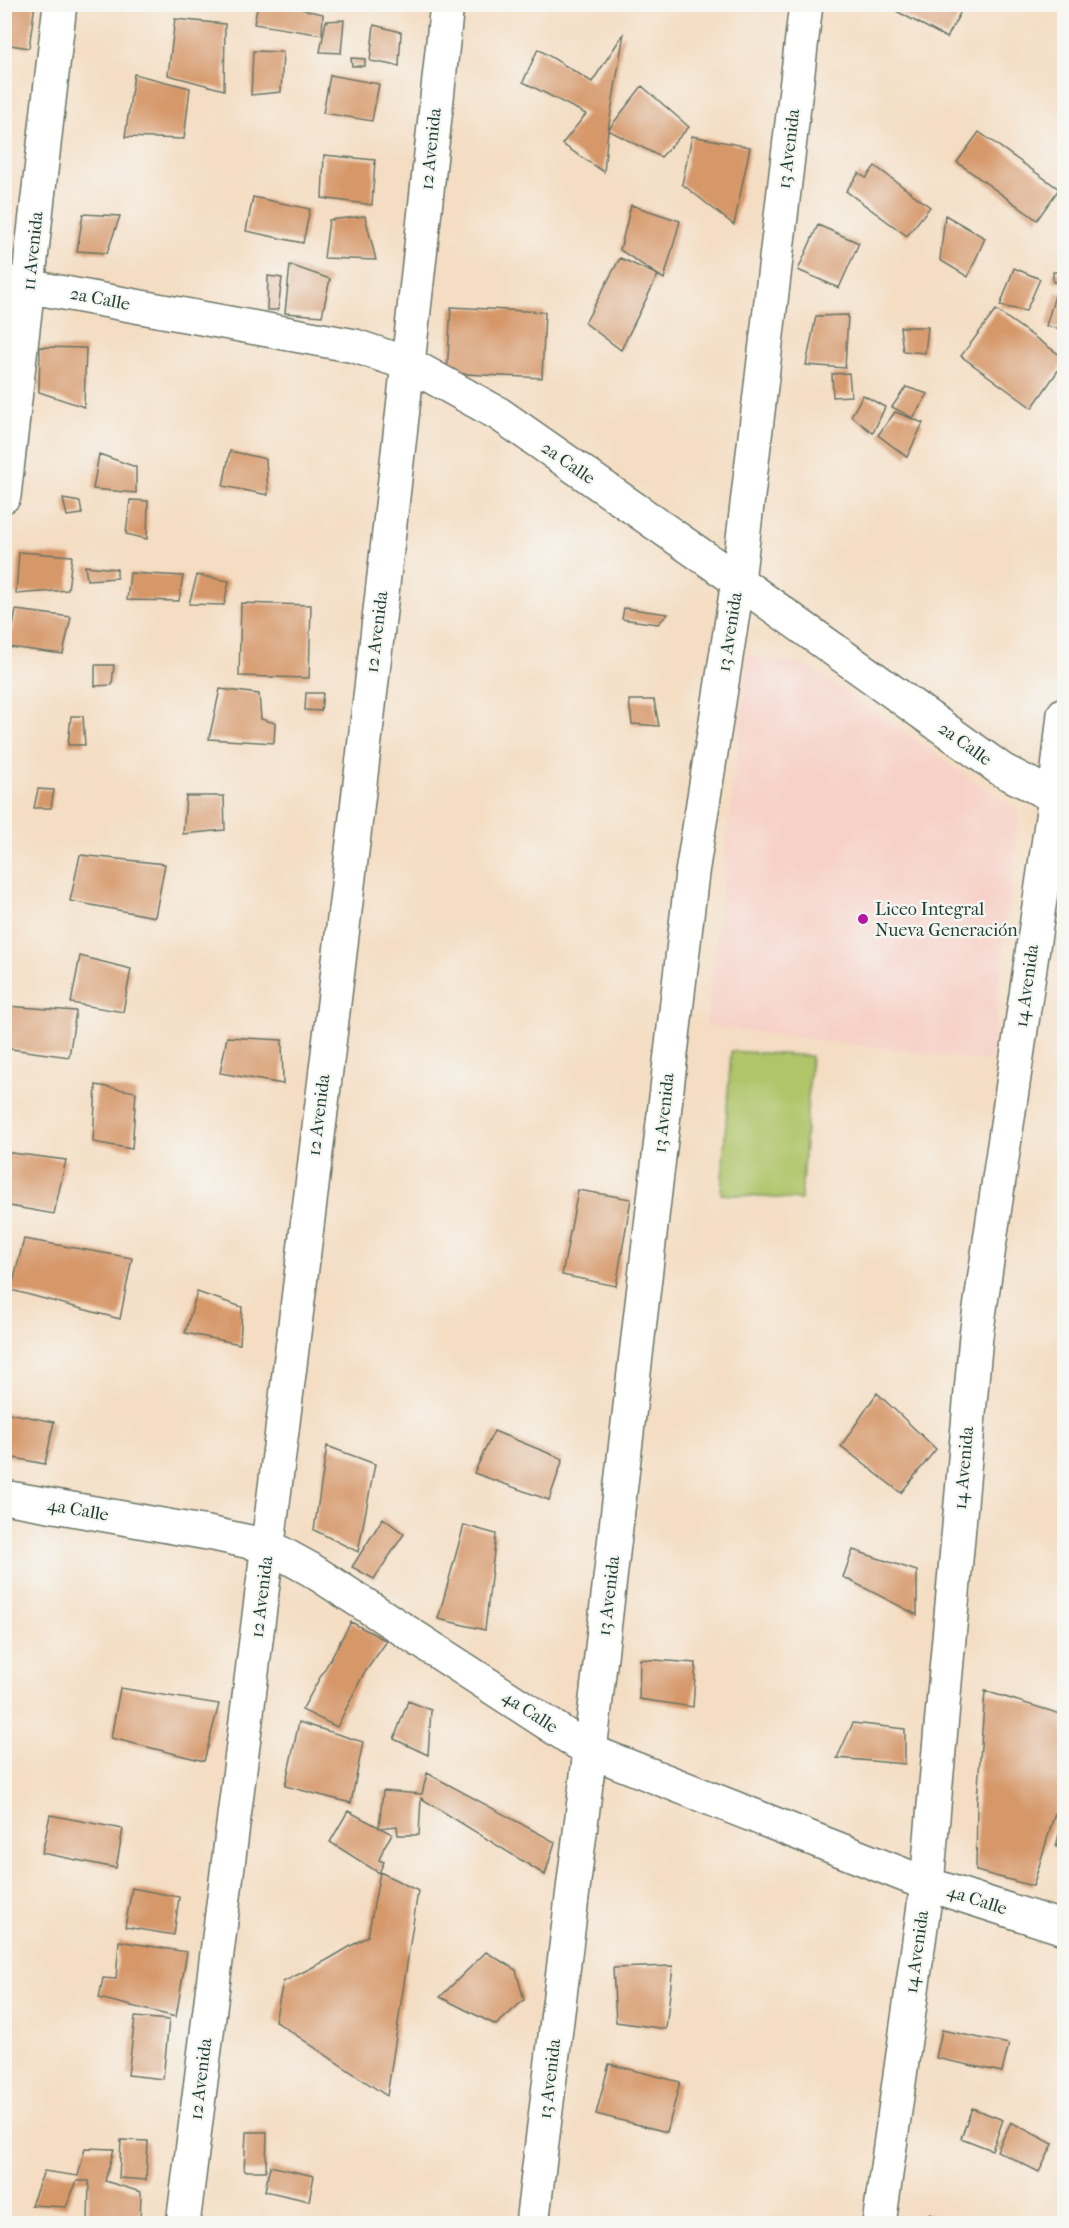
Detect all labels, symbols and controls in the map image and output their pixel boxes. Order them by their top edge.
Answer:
street label: 12 Avenida [416,106,446,191]
street label: 13 Avenida [774,107,804,190]
street label: 11 Avenida [18,210,48,292]
street label: 2a Calle [68,283,132,315]
street label: 2a Calle [537,437,599,489]
street label: 12 Avenida [362,589,393,674]
street label: 13 Avenida [713,590,747,673]
street label: 2a Calle [934,718,996,770]
place label: Liceo Integral Nueva Generación [875,899,1018,941]
marker: Liceo Integral Nueva Generación [856,912,870,926]
street label: 14 Avenida [1011,943,1043,1029]
street label: 13 Avenida [649,1071,679,1154]
street label: 12 Avenida [304,1072,335,1157]
street label: 14 Avenida [950,1425,978,1511]
street label: 4a Calle [46,1494,110,1526]
street label: 12 Avenida [247,1554,278,1639]
street label: 13 Avenida [594,1554,624,1637]
street label: 4a Calle [498,1686,562,1738]
street label: 4a Calle [944,1880,1010,1920]
street label: 14 Avenida [901,1909,933,1995]
street label: 12 Avenida [186,2036,217,2121]
street label: 13 Avenida [535,2037,565,2120]

